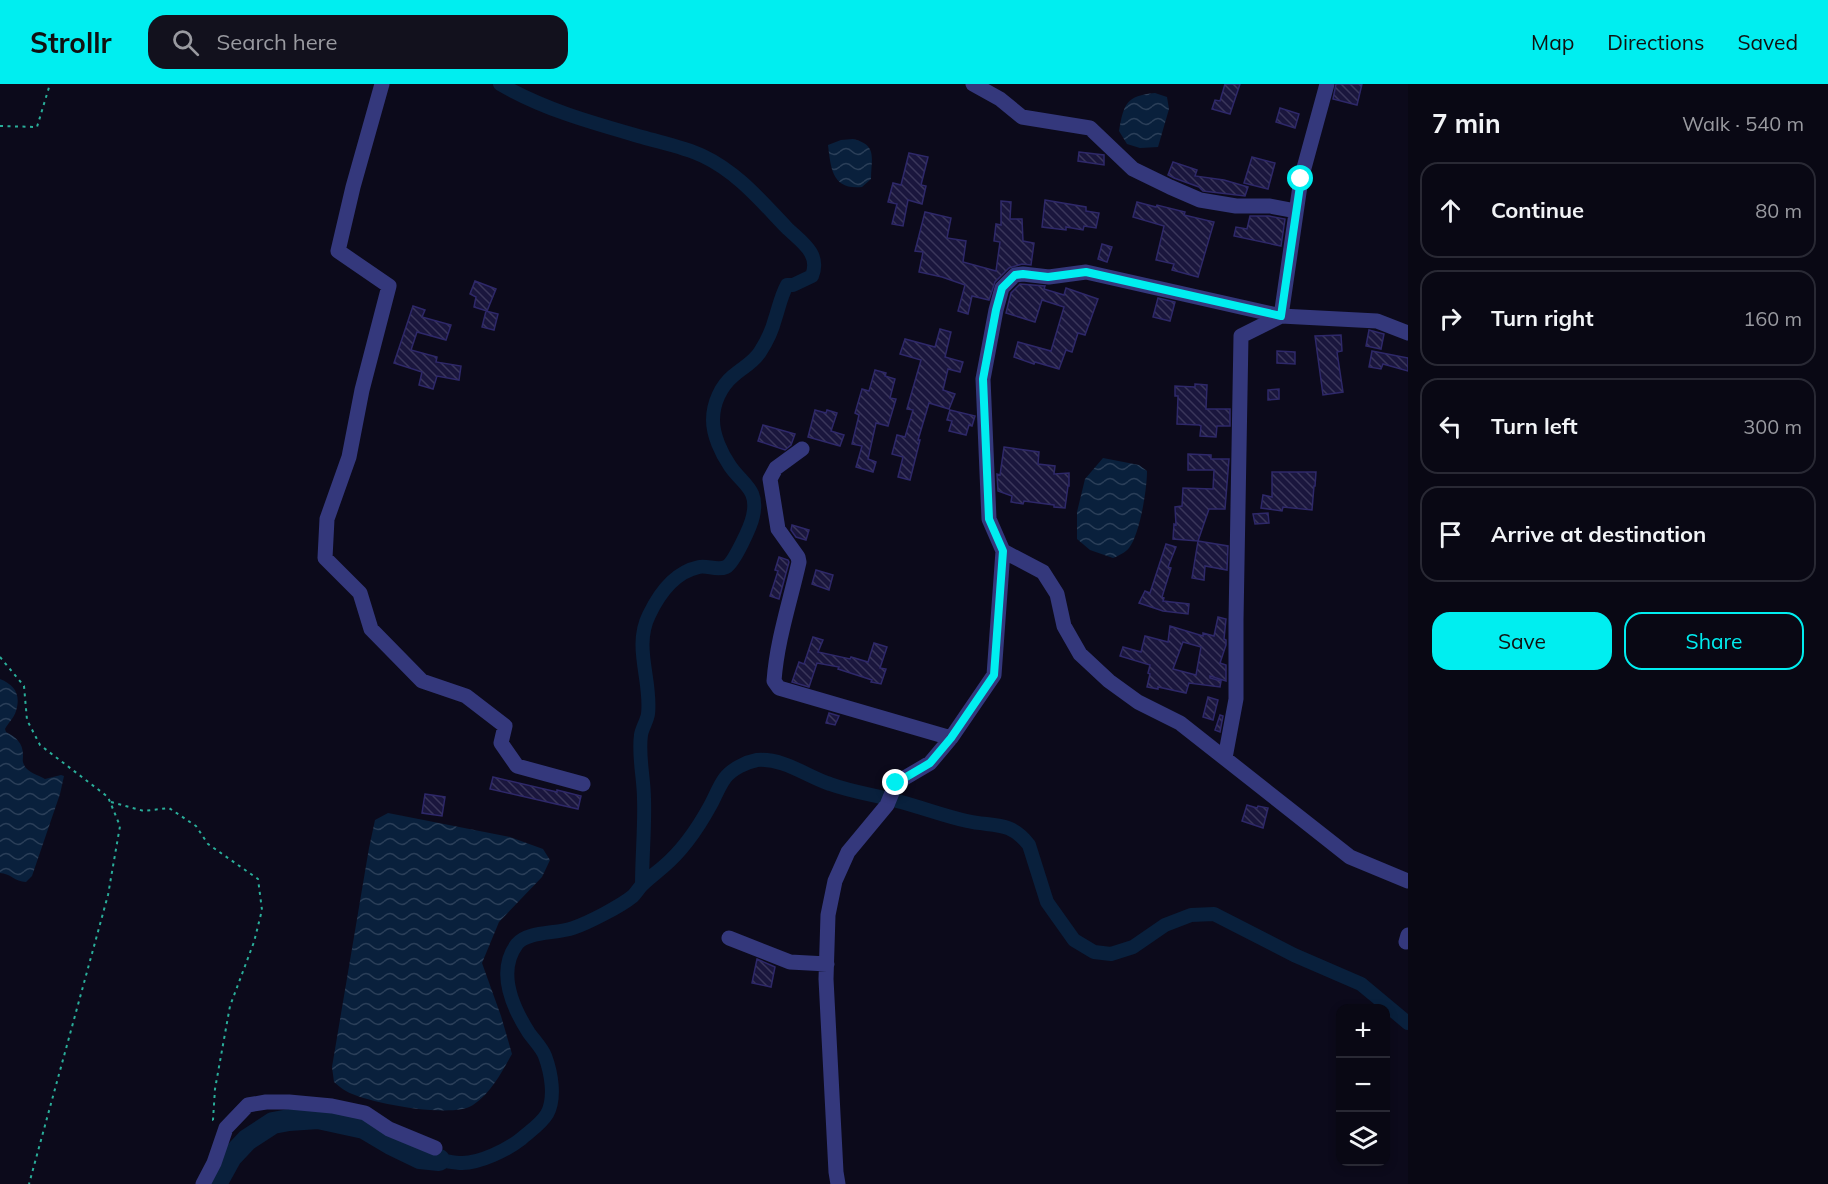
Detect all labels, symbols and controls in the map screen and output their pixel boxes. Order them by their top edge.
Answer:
search box [148,15,568,69]
text: Strollr [30,25,112,60]
icon: search [169,26,202,59]
text: Search here [217,28,337,56]
text: Map [1531,29,1574,55]
text: Directions [1607,29,1704,55]
text: Saved [1737,29,1798,55]
text: 7 min [1432,107,1501,140]
text: Walk · 540 m [1682,111,1804,136]
route start [1287,165,1313,191]
icon: ahead [1434,194,1467,227]
text: Continue [1491,196,1584,224]
text: 80 m [1755,198,1802,223]
icon: right [1434,302,1467,335]
text: Turn right [1491,304,1594,332]
text: 160 m [1743,306,1802,331]
icon: left [1434,410,1467,443]
text: Turn left [1491,412,1578,440]
text: 300 m [1743,414,1802,439]
icon: arrive [1434,518,1467,551]
text: Arrive at destination [1491,520,1706,548]
button: Save [1432,612,1612,670]
button: Share [1624,612,1804,670]
route end [882,769,908,795]
map controls [1336,1004,1390,1166]
button: + [1336,1004,1390,1058]
button: − [1336,1058,1390,1112]
button: layers [1336,1112,1390,1166]

